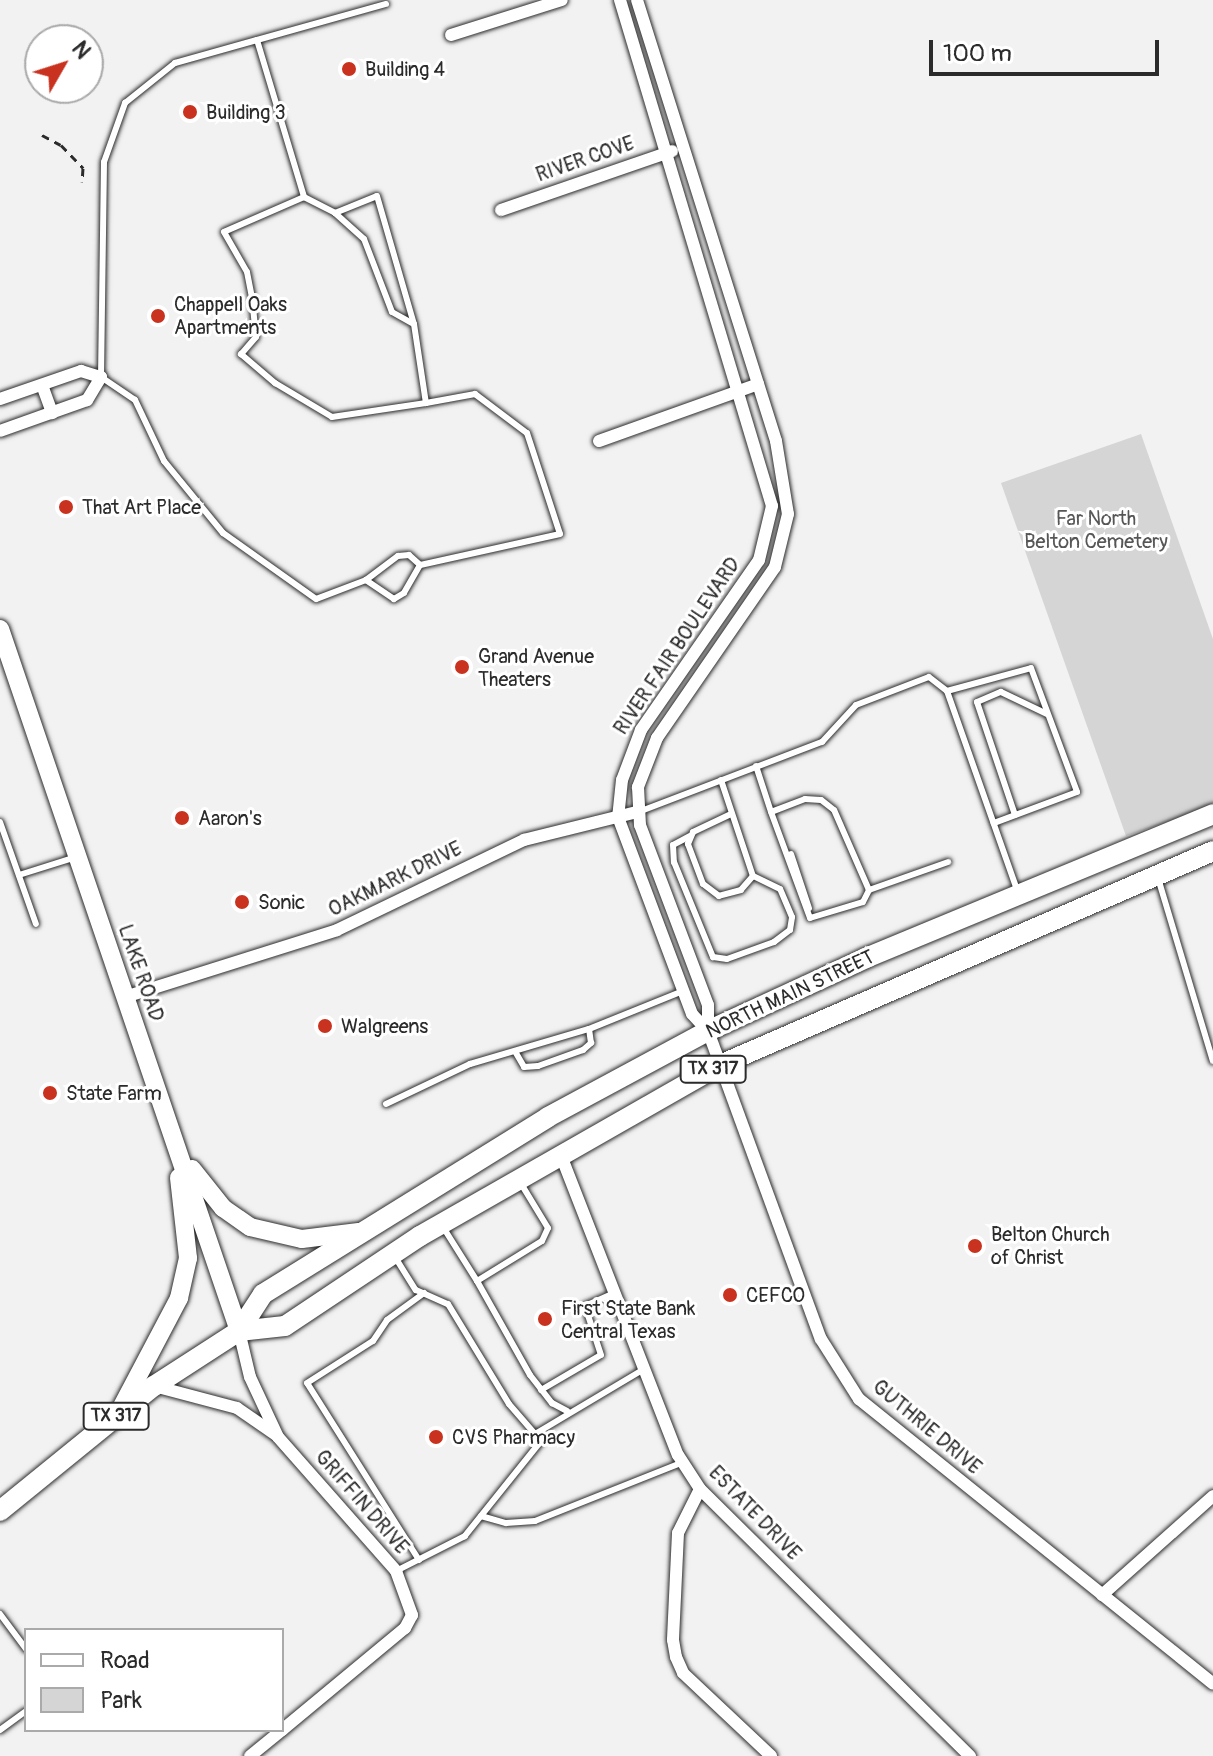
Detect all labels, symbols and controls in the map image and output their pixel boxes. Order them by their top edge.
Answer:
north arrow [24,24,104,104]
scale bar [933,24,1163,74]
text: N [66,36,97,65]
text: 100 m [943,39,1012,68]
place label: Building 4 [365,57,445,81]
marker: Building 4 [340,60,358,78]
place label: Building 3 [206,100,286,124]
marker: Building 3 [181,103,199,121]
street label: RIVER COVE [533,131,637,187]
place label: Chappell Oaks Apartments [174,292,287,339]
marker: Chappell Oaks Apartments [149,307,167,325]
place label: That Art Place [82,495,201,519]
marker: That Art Place [57,498,75,516]
park label: Far North Belton Cemetery [1024,506,1168,553]
street label: RIVER FAIR BOULEVARD [609,553,745,739]
place label: Grand Avenue Theaters [478,644,594,691]
marker: Grand Avenue Theaters [453,658,471,676]
place label: Aaron's [198,806,262,830]
marker: Aaron's [173,809,191,827]
street label: OAKMARK DRIVE [324,836,466,922]
place label: Sonic [258,890,305,914]
marker: Sonic [233,893,251,911]
street label: LAKE ROAD [113,921,169,1025]
street label: NORTH MAIN STREET [702,944,878,1044]
place label: Walgreens [341,1014,428,1038]
marker: Walgreens [316,1017,334,1035]
road number: TX 317 [679,1055,747,1083]
place label: State Farm [66,1081,162,1105]
marker: State Farm [41,1084,59,1102]
place label: Belton Church of Christ [991,1222,1110,1269]
marker: Belton Church of Christ [966,1237,984,1255]
place label: CEFCO [746,1283,805,1307]
marker: CEFCO [721,1286,739,1304]
place label: First State Bank Central Texas [561,1296,695,1343]
marker: First State Bank Central Texas [536,1310,554,1328]
street label: GUTHRIE DRIVE [868,1375,986,1479]
road number: TX 317 [82,1402,150,1430]
place label: CVS Pharmacy [452,1425,575,1449]
marker: CVS Pharmacy [427,1428,445,1446]
street label: GRIFFIN DRIVE [310,1445,414,1559]
street label: ESTATE DRIVE [704,1461,806,1565]
legend [24,1628,284,1732]
text: Road [100,1646,150,1675]
text: Park [100,1686,142,1715]

